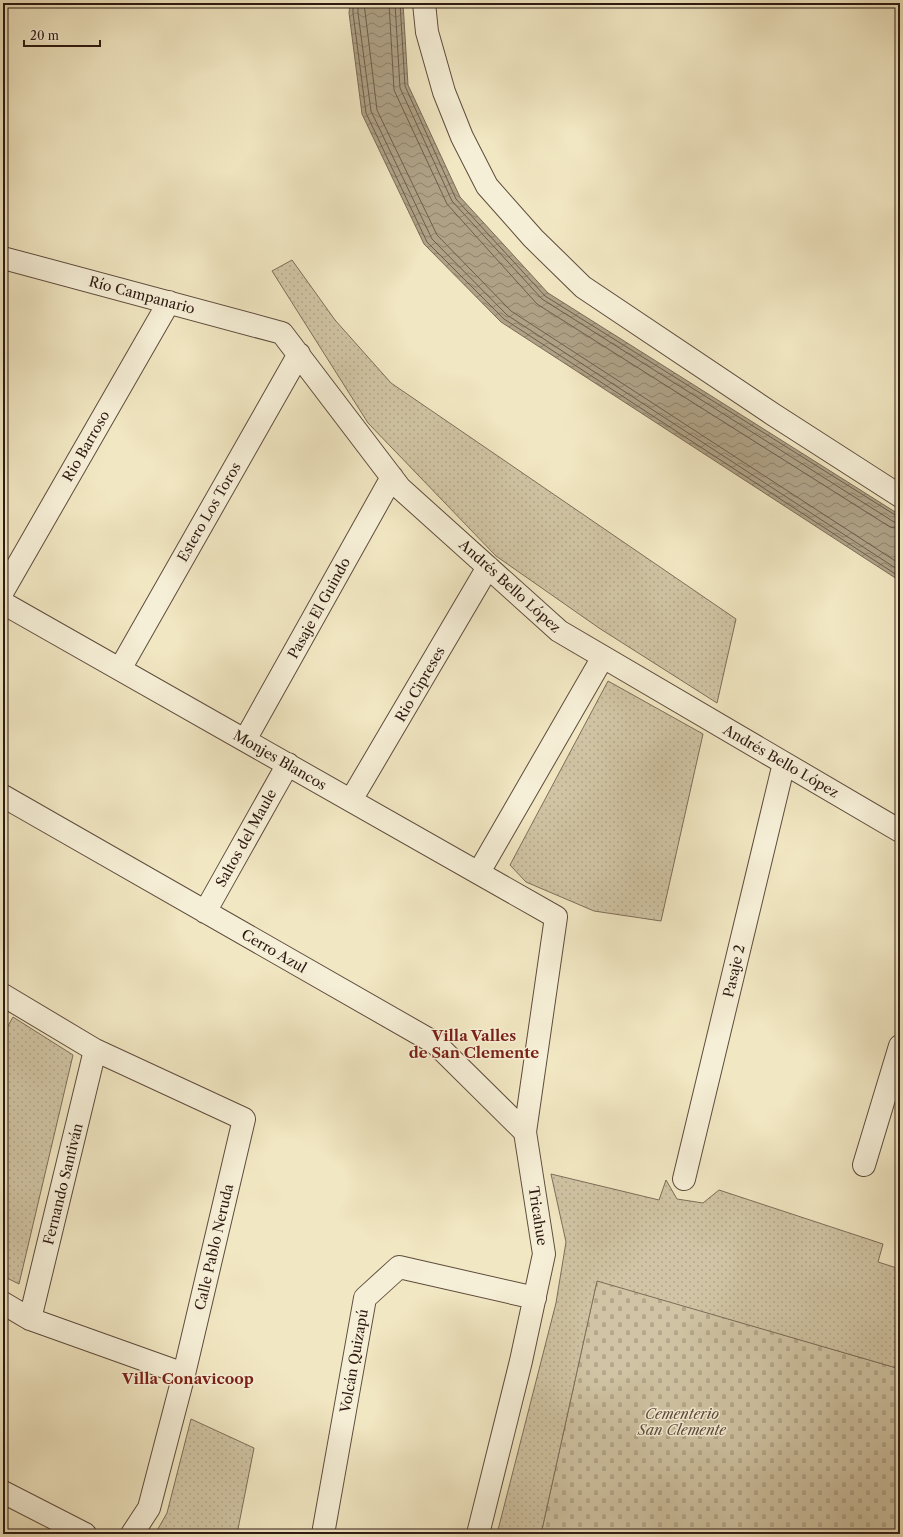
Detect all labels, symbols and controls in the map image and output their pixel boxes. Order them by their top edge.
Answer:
scale bar [24,22,100,48]
text: 20 m [30,28,59,43]
street label: Río Campanario [87,272,197,318]
street label: Rio Barroso [58,407,114,485]
street label: Estero Los Toros [173,459,245,565]
street label: Andrés Bello López [455,535,565,636]
street label: Pasaje El Guindo [284,554,354,662]
street label: Rio Cipreses [391,643,449,725]
street label: Andrés Bello López [719,720,842,801]
street label: Monjes Blancos [230,726,330,794]
street label: Saltos del Maule [212,786,280,890]
street label: Cerro Azul [238,925,310,977]
street label: Pasaje 2 [719,943,749,999]
district label: Villa Valles de San Clemente [409,1026,539,1062]
street label: Fernando Santiván [39,1121,87,1247]
street label: Calle Pablo Neruda [191,1182,237,1312]
street label: Tricahue [524,1185,552,1247]
street label: Volcán Quizapú [336,1307,372,1415]
district label: Villa Conavicoop [121,1369,254,1388]
park label: Cementerio San Clemente [637,1405,727,1439]

